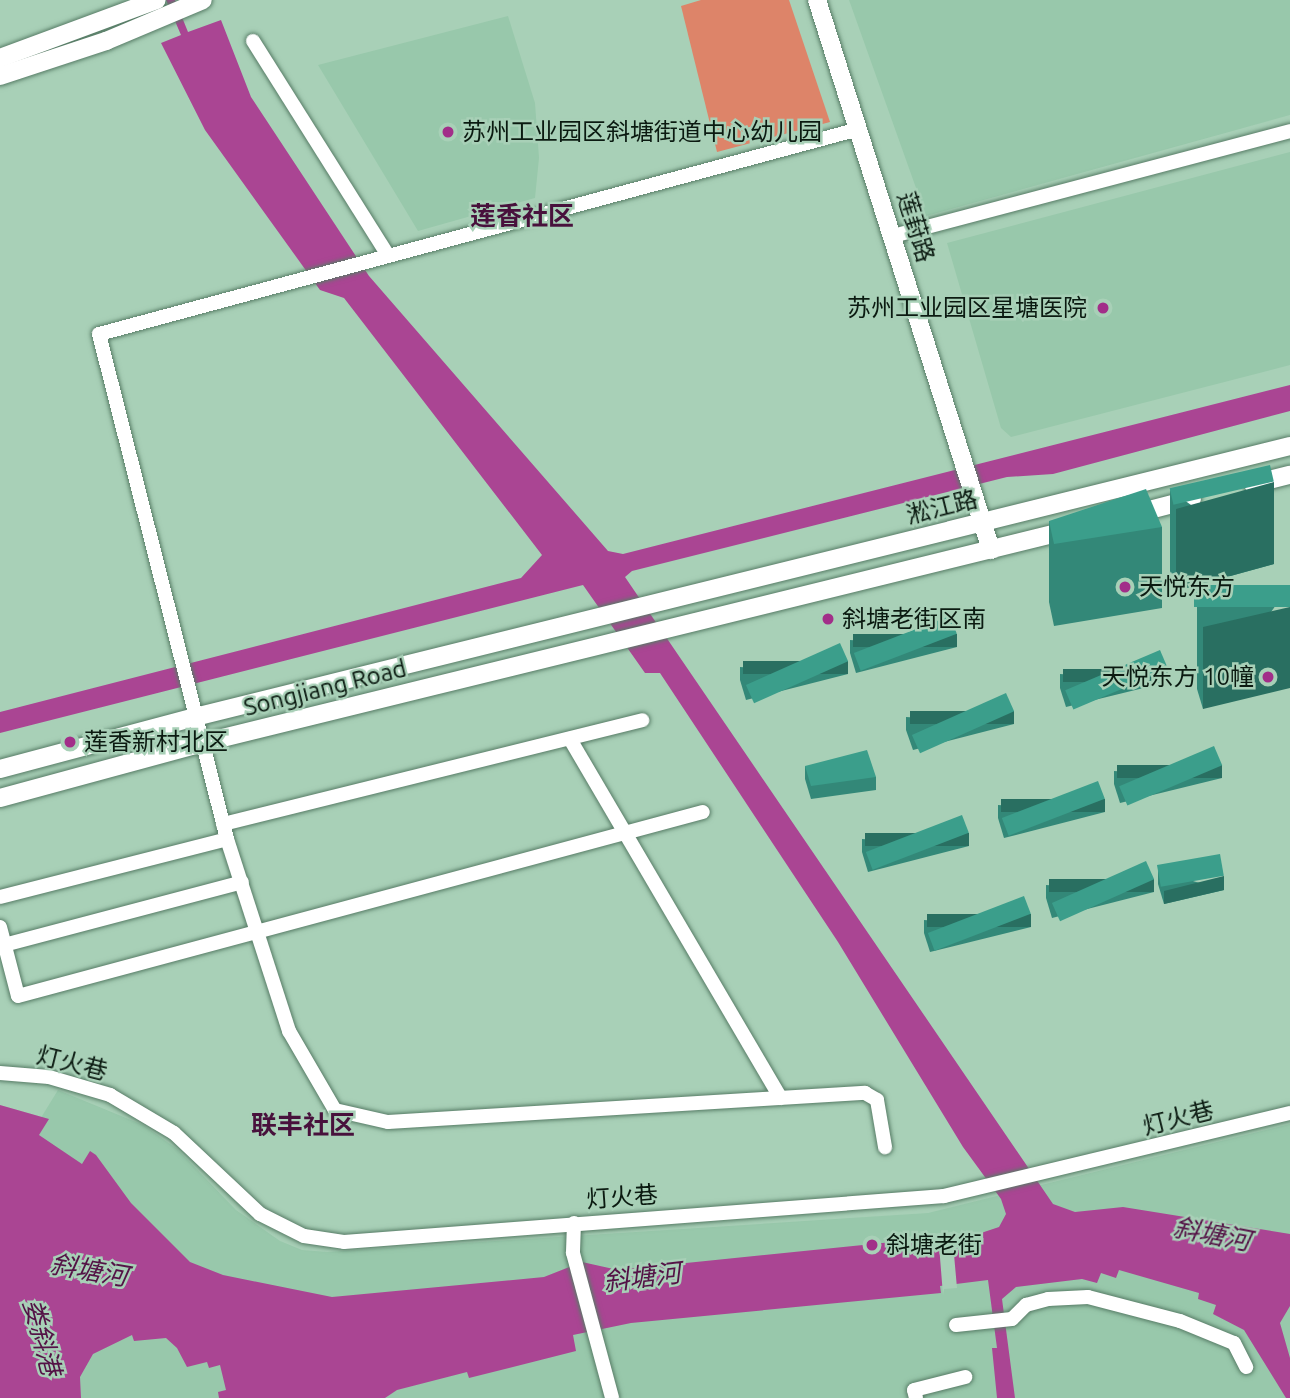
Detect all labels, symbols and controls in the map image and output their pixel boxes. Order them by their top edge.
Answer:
place label: 苏州工业园区斜塘街道中心幼儿园 [462,118,822,146]
marker: 苏州工业园区斜塘街道中心幼儿园 [440,124,456,140]
street label: 莲葑路 [892,188,940,266]
district label: 莲香社区 [470,200,574,232]
place label: 苏州工业园区星塘医院 [847,294,1087,322]
marker: 苏州工业园区星塘医院 [1093,298,1113,318]
street label: 淞江路 [904,484,980,530]
place label: 天悦东方 [1139,573,1235,601]
marker: 天悦东方 [1117,579,1133,595]
place label: 斜塘老街区南 [842,605,986,633]
marker: 斜塘老街区南 [820,611,836,627]
street label: Songjiang Road [241,654,409,722]
place label: 天悦东方 10幢 [1101,663,1254,691]
marker: 天悦东方 10幢 [1260,669,1276,685]
place label: 莲香新村北区 [84,728,228,756]
marker: 莲香新村北区 [62,734,78,750]
street label: 灯火巷 [34,1040,110,1086]
street label: 灯火巷 [1140,1095,1216,1141]
district label: 联丰社区 [251,1109,355,1141]
street label: 灯火巷 [585,1180,659,1214]
water label: 斜塘河 [1171,1211,1253,1257]
place label: 斜塘老街 [886,1231,982,1259]
marker: 斜塘老街 [864,1237,880,1253]
water label: 斜塘河 [48,1248,130,1292]
water label: 斜塘河 [601,1257,683,1297]
water label: 娄斜港 [17,1295,67,1379]

